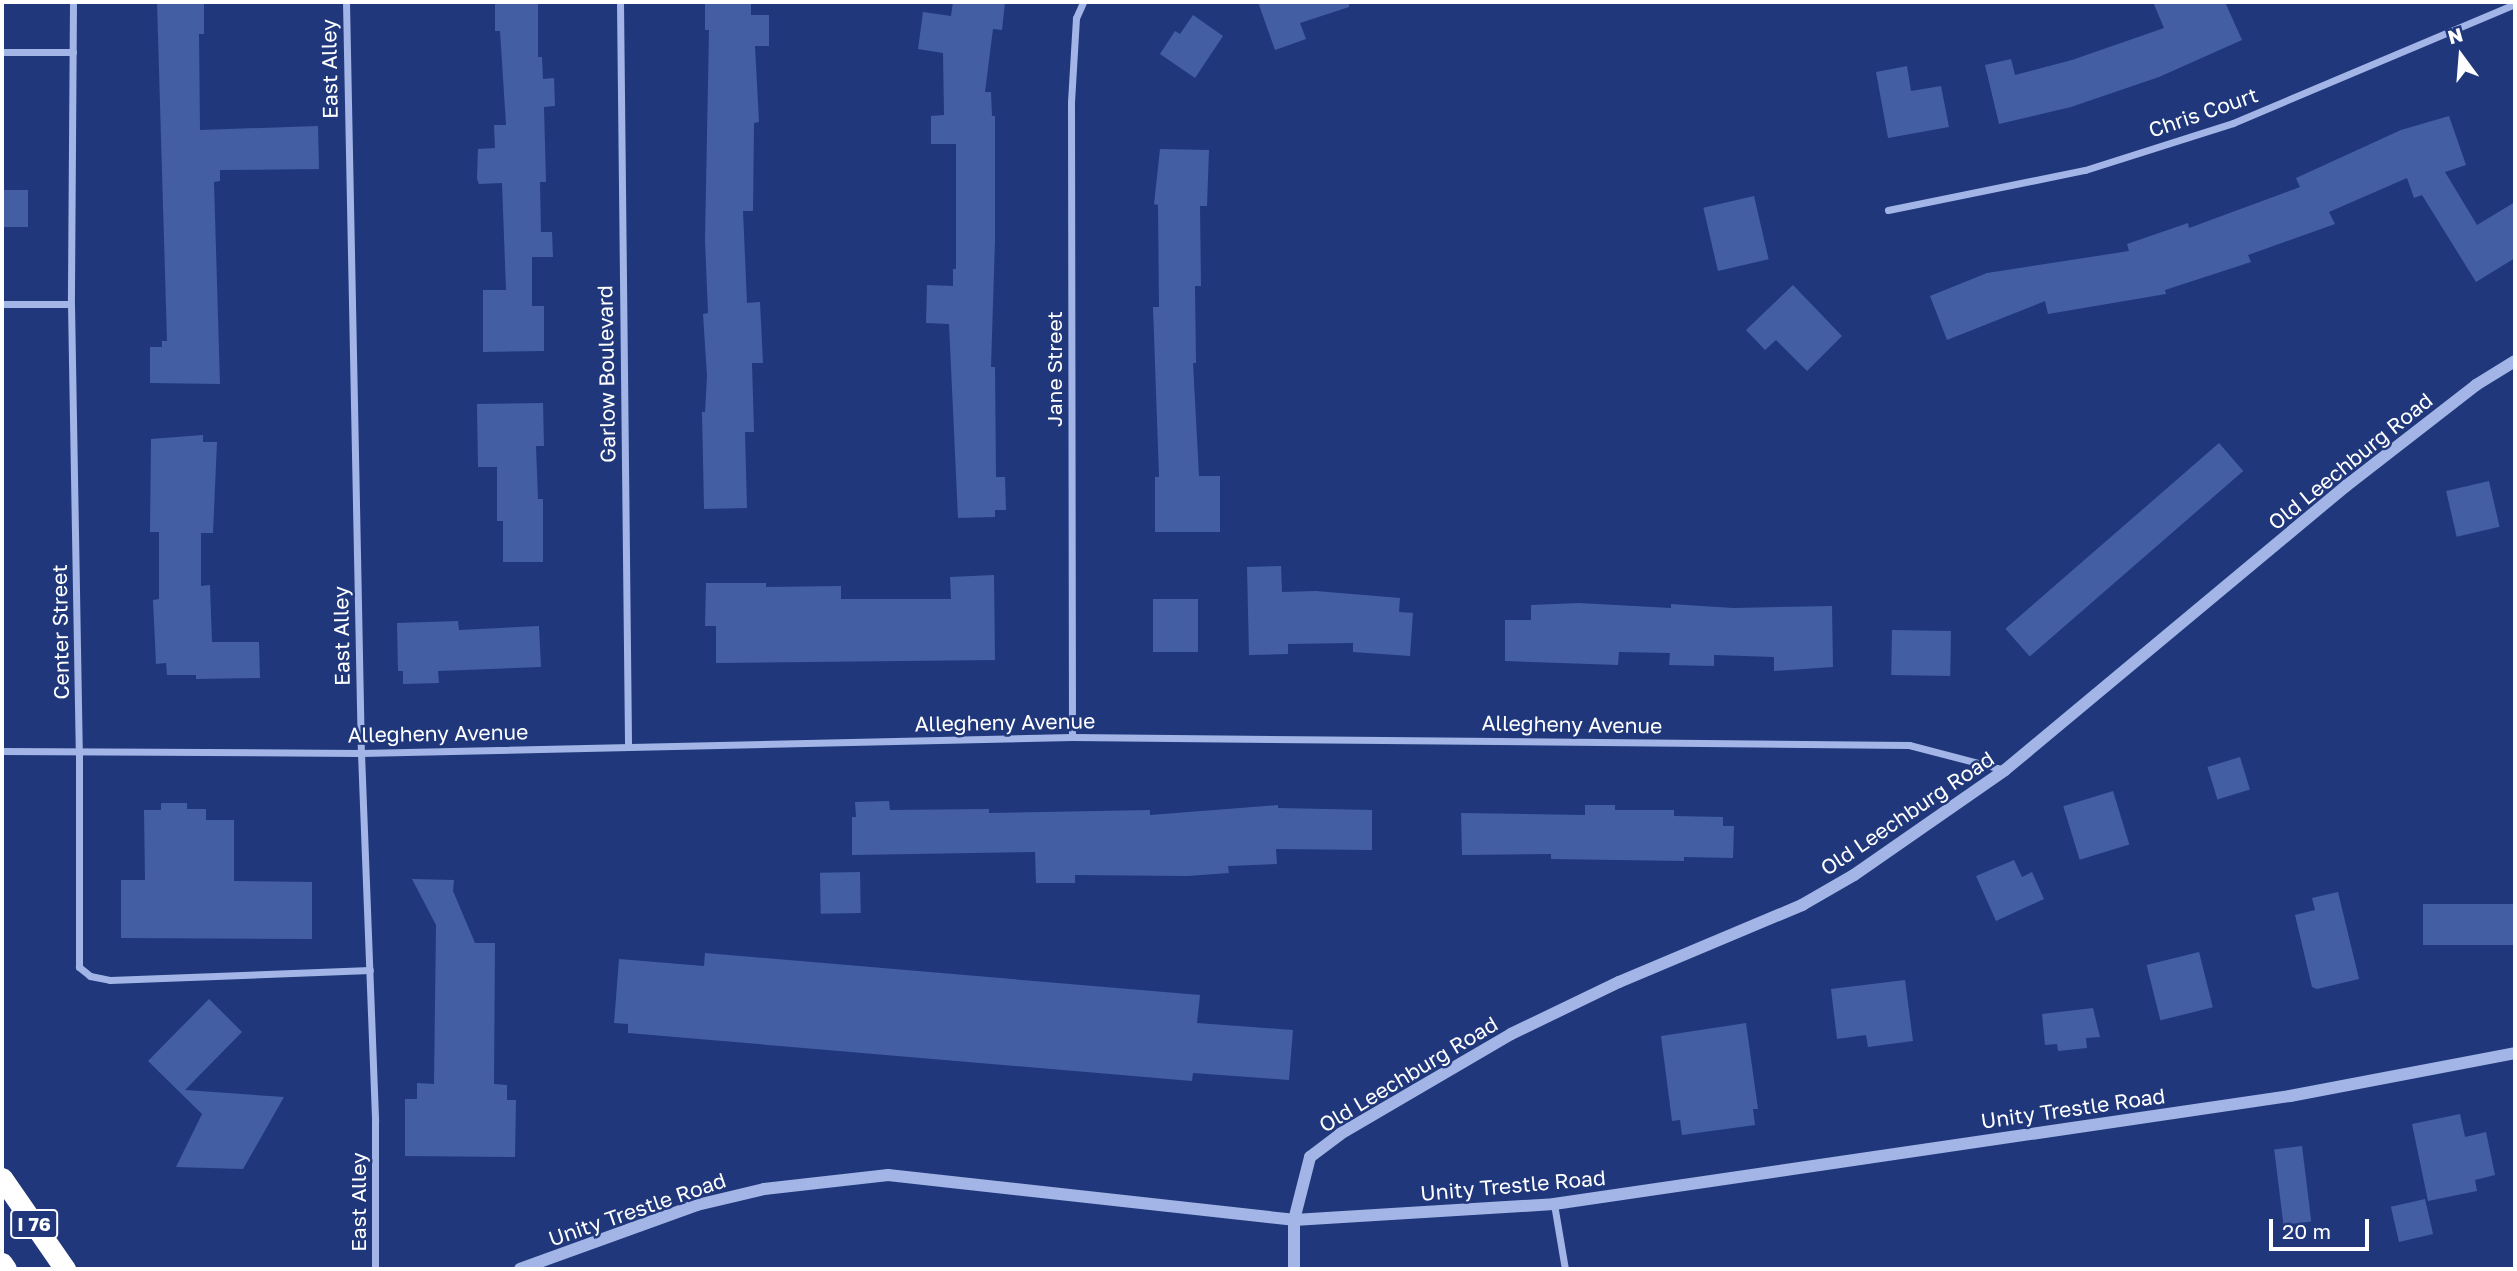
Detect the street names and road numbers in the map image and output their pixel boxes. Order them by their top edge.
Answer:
street label: East Alley [316,19,342,119]
street label: Chris Court [2145,82,2261,142]
street label: Garlow Boulevard [592,285,620,463]
street label: Jane Street [1041,311,1067,427]
street label: Old Leechburg Road [2263,387,2437,535]
street label: Center Street [46,564,74,700]
street label: East Alley [328,586,354,686]
street label: Allegheny Avenue [914,708,1096,736]
street label: Allegheny Avenue [1481,710,1663,738]
street label: Allegheny Avenue [347,719,529,747]
street label: Old Leechburg Road [1815,746,1999,880]
street label: Old Leechburg Road [1314,1011,1502,1137]
street label: Unity Trestle Road [1979,1083,2167,1133]
street label: East Alley [345,1152,371,1252]
street label: Unity Trestle Road [1419,1164,1607,1206]
street label: Unity Trestle Road [545,1167,729,1251]
road number: I 76 [9,1208,58,1240]

